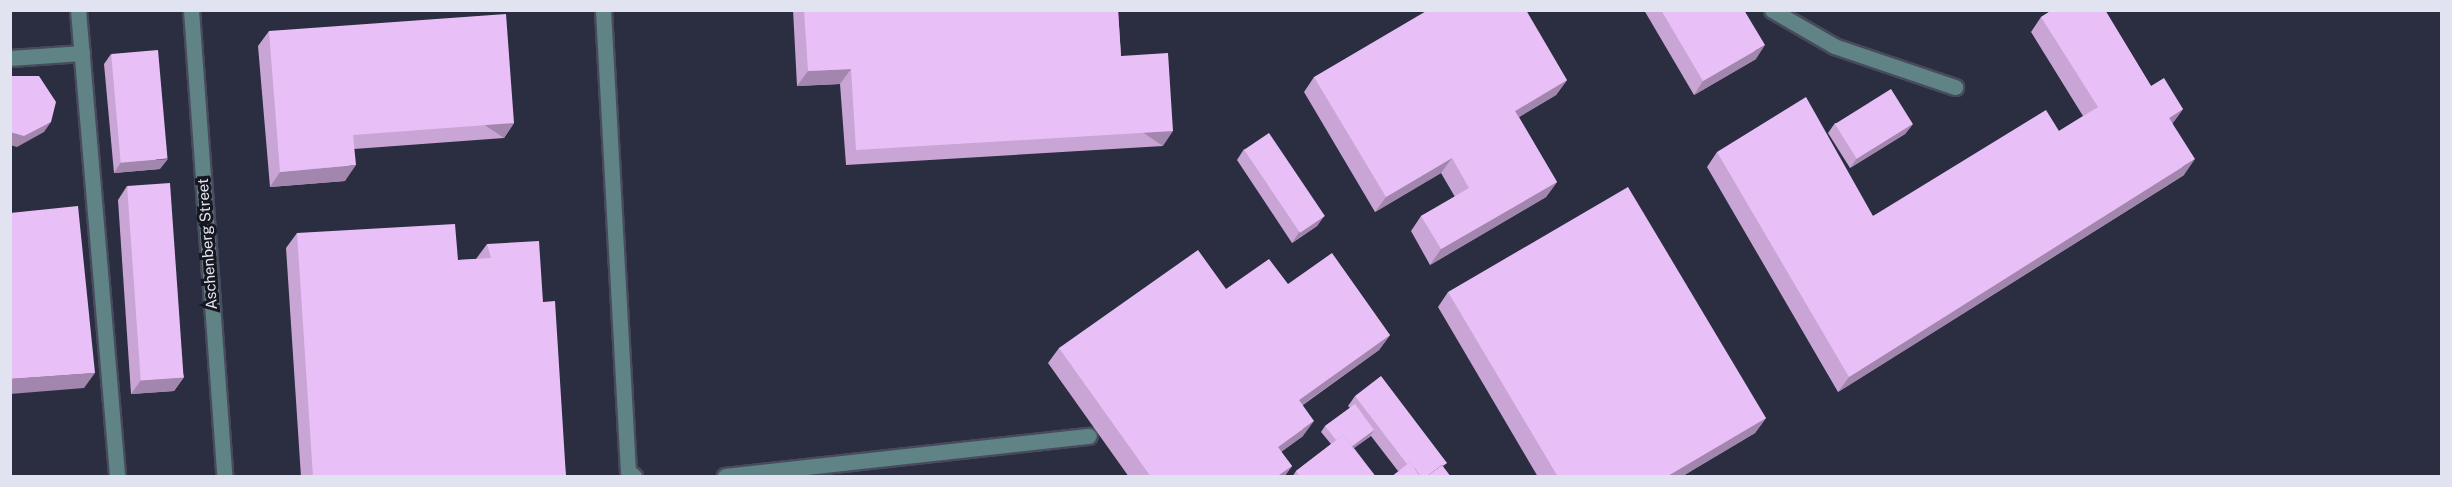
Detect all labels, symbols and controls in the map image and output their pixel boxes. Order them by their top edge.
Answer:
street label: Aschenberg Street [193,178,221,310]

